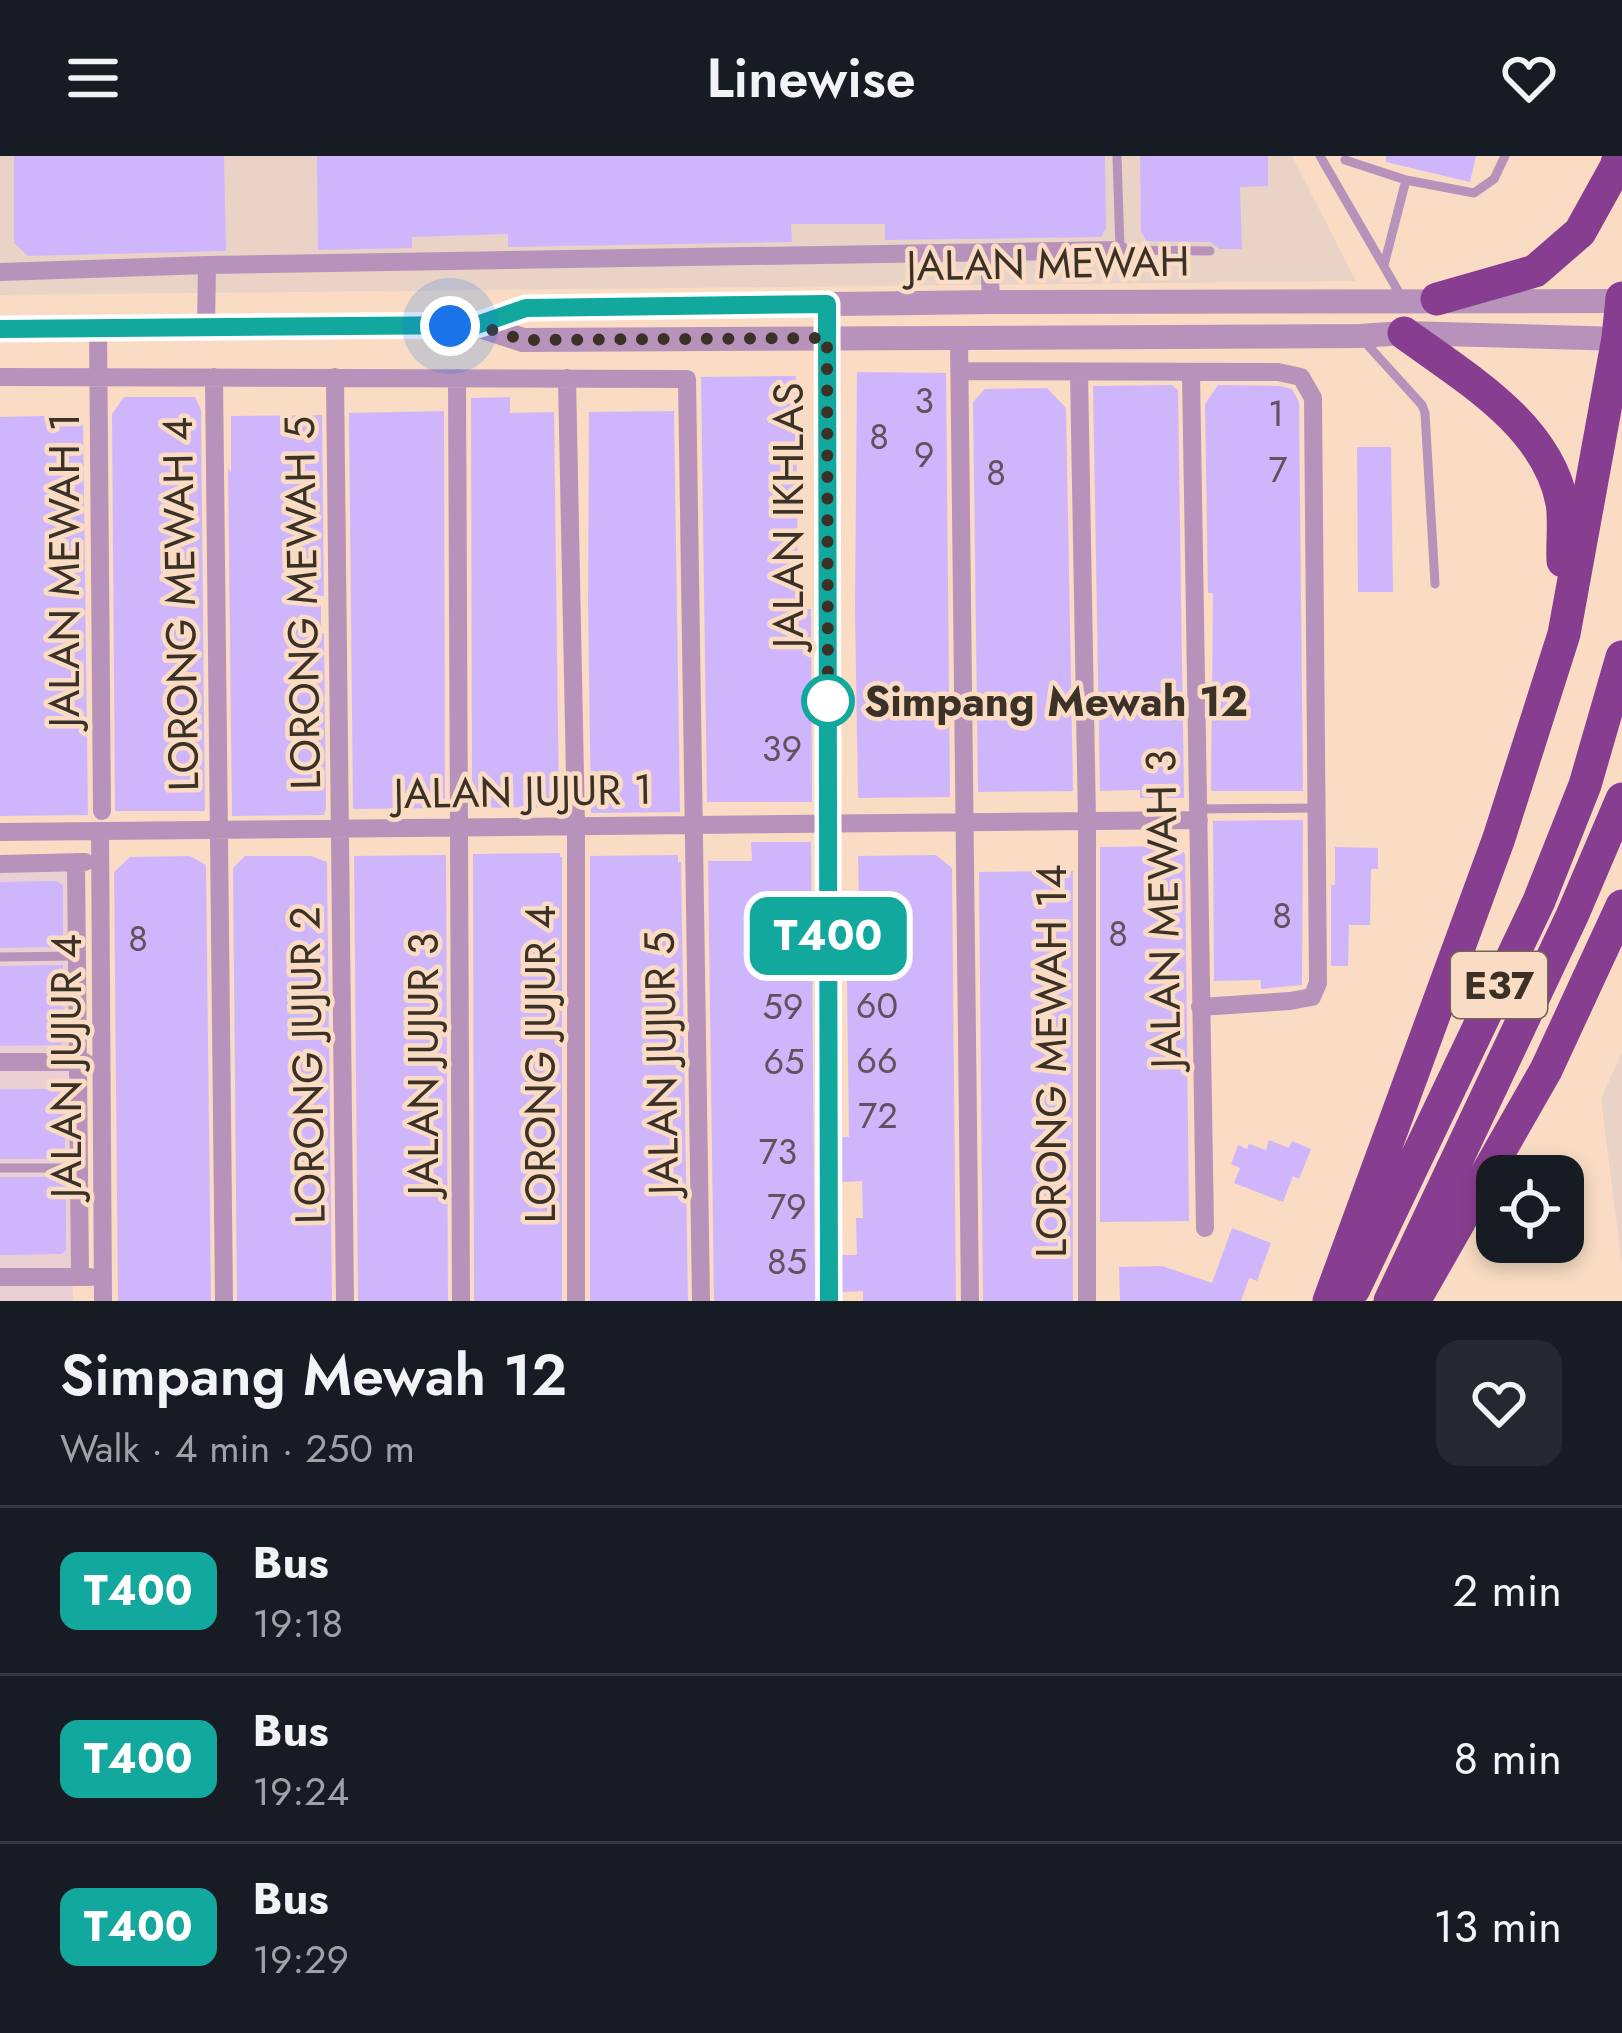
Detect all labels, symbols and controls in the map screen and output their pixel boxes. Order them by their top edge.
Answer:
text: Linewise [706,39,916,117]
icon: menu [60,45,126,111]
icon: heart [1496,45,1562,111]
street label: JALAN MEWAH [901,231,1190,297]
your location [420,296,480,356]
house number: 3 [914,374,934,426]
street label: JALAN IKHLAS [758,382,819,653]
house number: 1 [1268,387,1284,439]
house number: 8 [869,410,889,462]
street label: JALAN MEWAH 1 [34,413,95,732]
street label: LORONG MEWAH 4 [147,416,214,792]
street label: LORONG MEWAH 5 [269,416,336,790]
house number: 9 [914,428,934,480]
house number: 7 [1269,443,1288,495]
house number: 8 [986,446,1006,498]
place label: Simpang Mewah 12 [864,671,1248,732]
marker: Simpang Mewah 12 [803,676,853,726]
house number: 39 [762,722,802,774]
street label: JALAN MEWAH 3 [1130,749,1197,1074]
street label: JALAN JUJUR 1 [388,759,653,824]
street label: LORONG MEWAH 14 [1021,864,1082,1258]
house number: 8 [1272,889,1292,941]
line badge: T400 [744,897,912,975]
street label: LORONG JUJUR 2 [274,905,341,1224]
street label: LORONG JUJUR 4 [510,905,571,1223]
text: T400 [774,905,882,966]
house number: 8 [1108,907,1128,959]
house number: 8 [128,912,148,964]
street label: JALAN JUJUR 5 [629,931,694,1200]
street label: JALAN JUJUR 3 [393,933,454,1200]
street label: JALAN JUJUR 4 [36,934,97,1203]
road number: E37 [1451,952,1547,1018]
house number: 60 [856,979,898,1031]
house number: 59 [762,980,804,1032]
house number: 66 [856,1034,898,1086]
house number: 65 [763,1035,805,1087]
house number: 72 [858,1089,898,1141]
house number: 73 [759,1125,797,1177]
map controls [1476,1155,1584,1263]
button: locate [1476,1155,1584,1263]
house number: 79 [767,1180,807,1232]
house number: 85 [767,1235,807,1287]
text: Simpang Mewah 12 [60,1334,567,1416]
button: heart [1436,1340,1562,1466]
text: Walk · 4 min · 250 m [60,1420,415,1477]
text: Bus [253,1530,329,1595]
text: 2 min [1452,1558,1562,1623]
text: T400 [84,1560,193,1621]
text: 19:18 [253,1595,343,1652]
text: Bus [253,1698,329,1763]
text: 8 min [1454,1726,1562,1791]
text: T400 [84,1728,193,1789]
text: 19:24 [253,1763,349,1820]
text: Bus [253,1866,329,1931]
text: 13 min [1433,1894,1562,1959]
text: T400 [84,1896,193,1957]
text: 19:29 [253,1931,349,1988]

